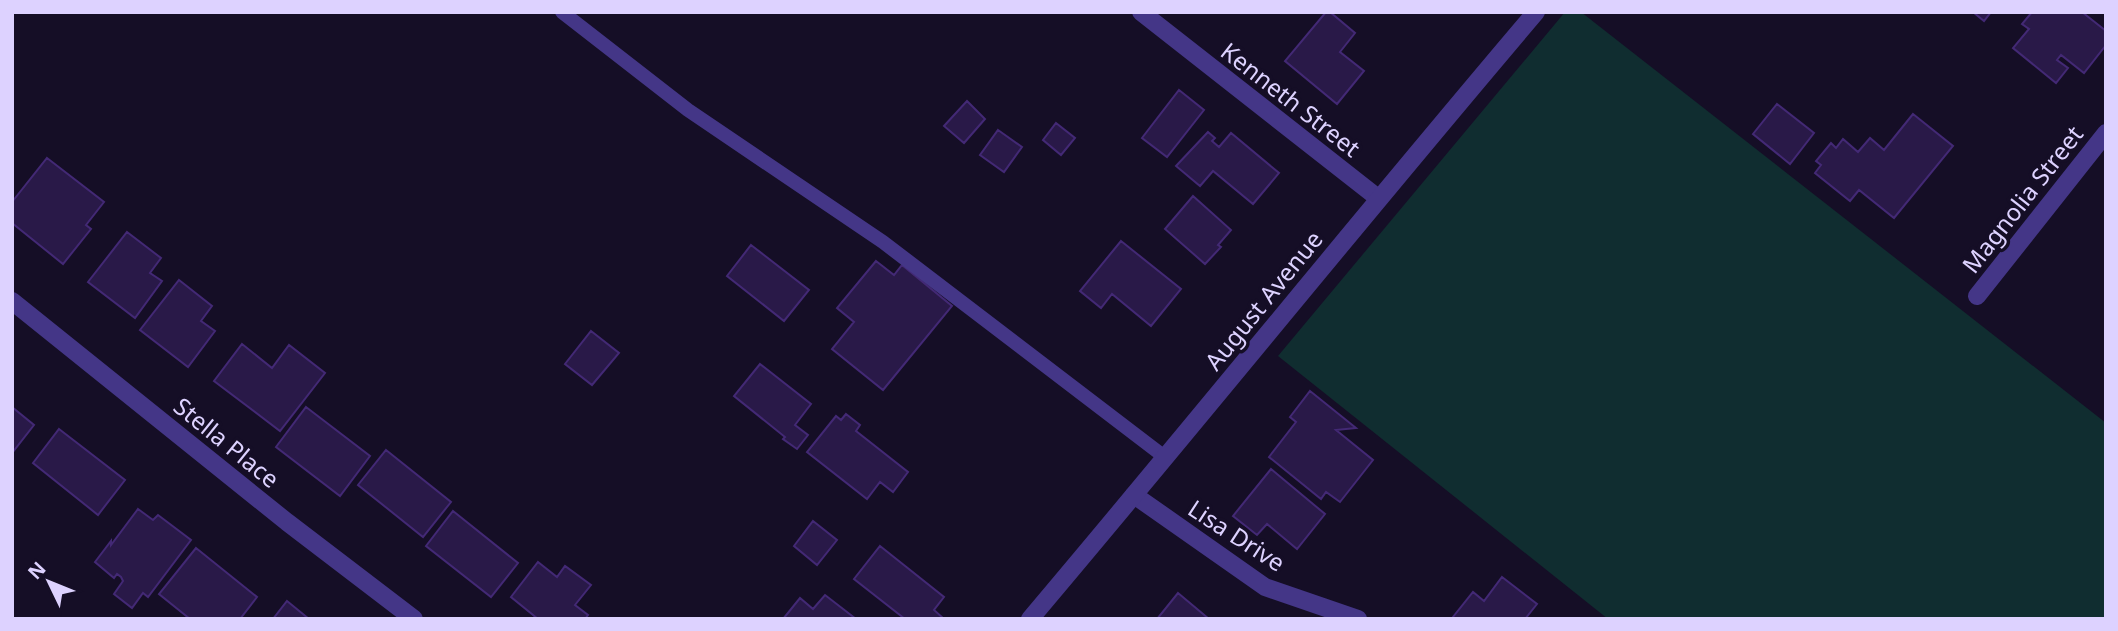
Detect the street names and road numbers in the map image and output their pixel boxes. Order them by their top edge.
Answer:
street label: Kenneth Street [1215,34,1368,164]
street label: Magnolia Street [1954,118,2090,279]
street label: August Avenue [1197,223,1329,377]
street label: Stella Place [167,389,287,495]
street label: Lisa Drive [1182,491,1292,579]

